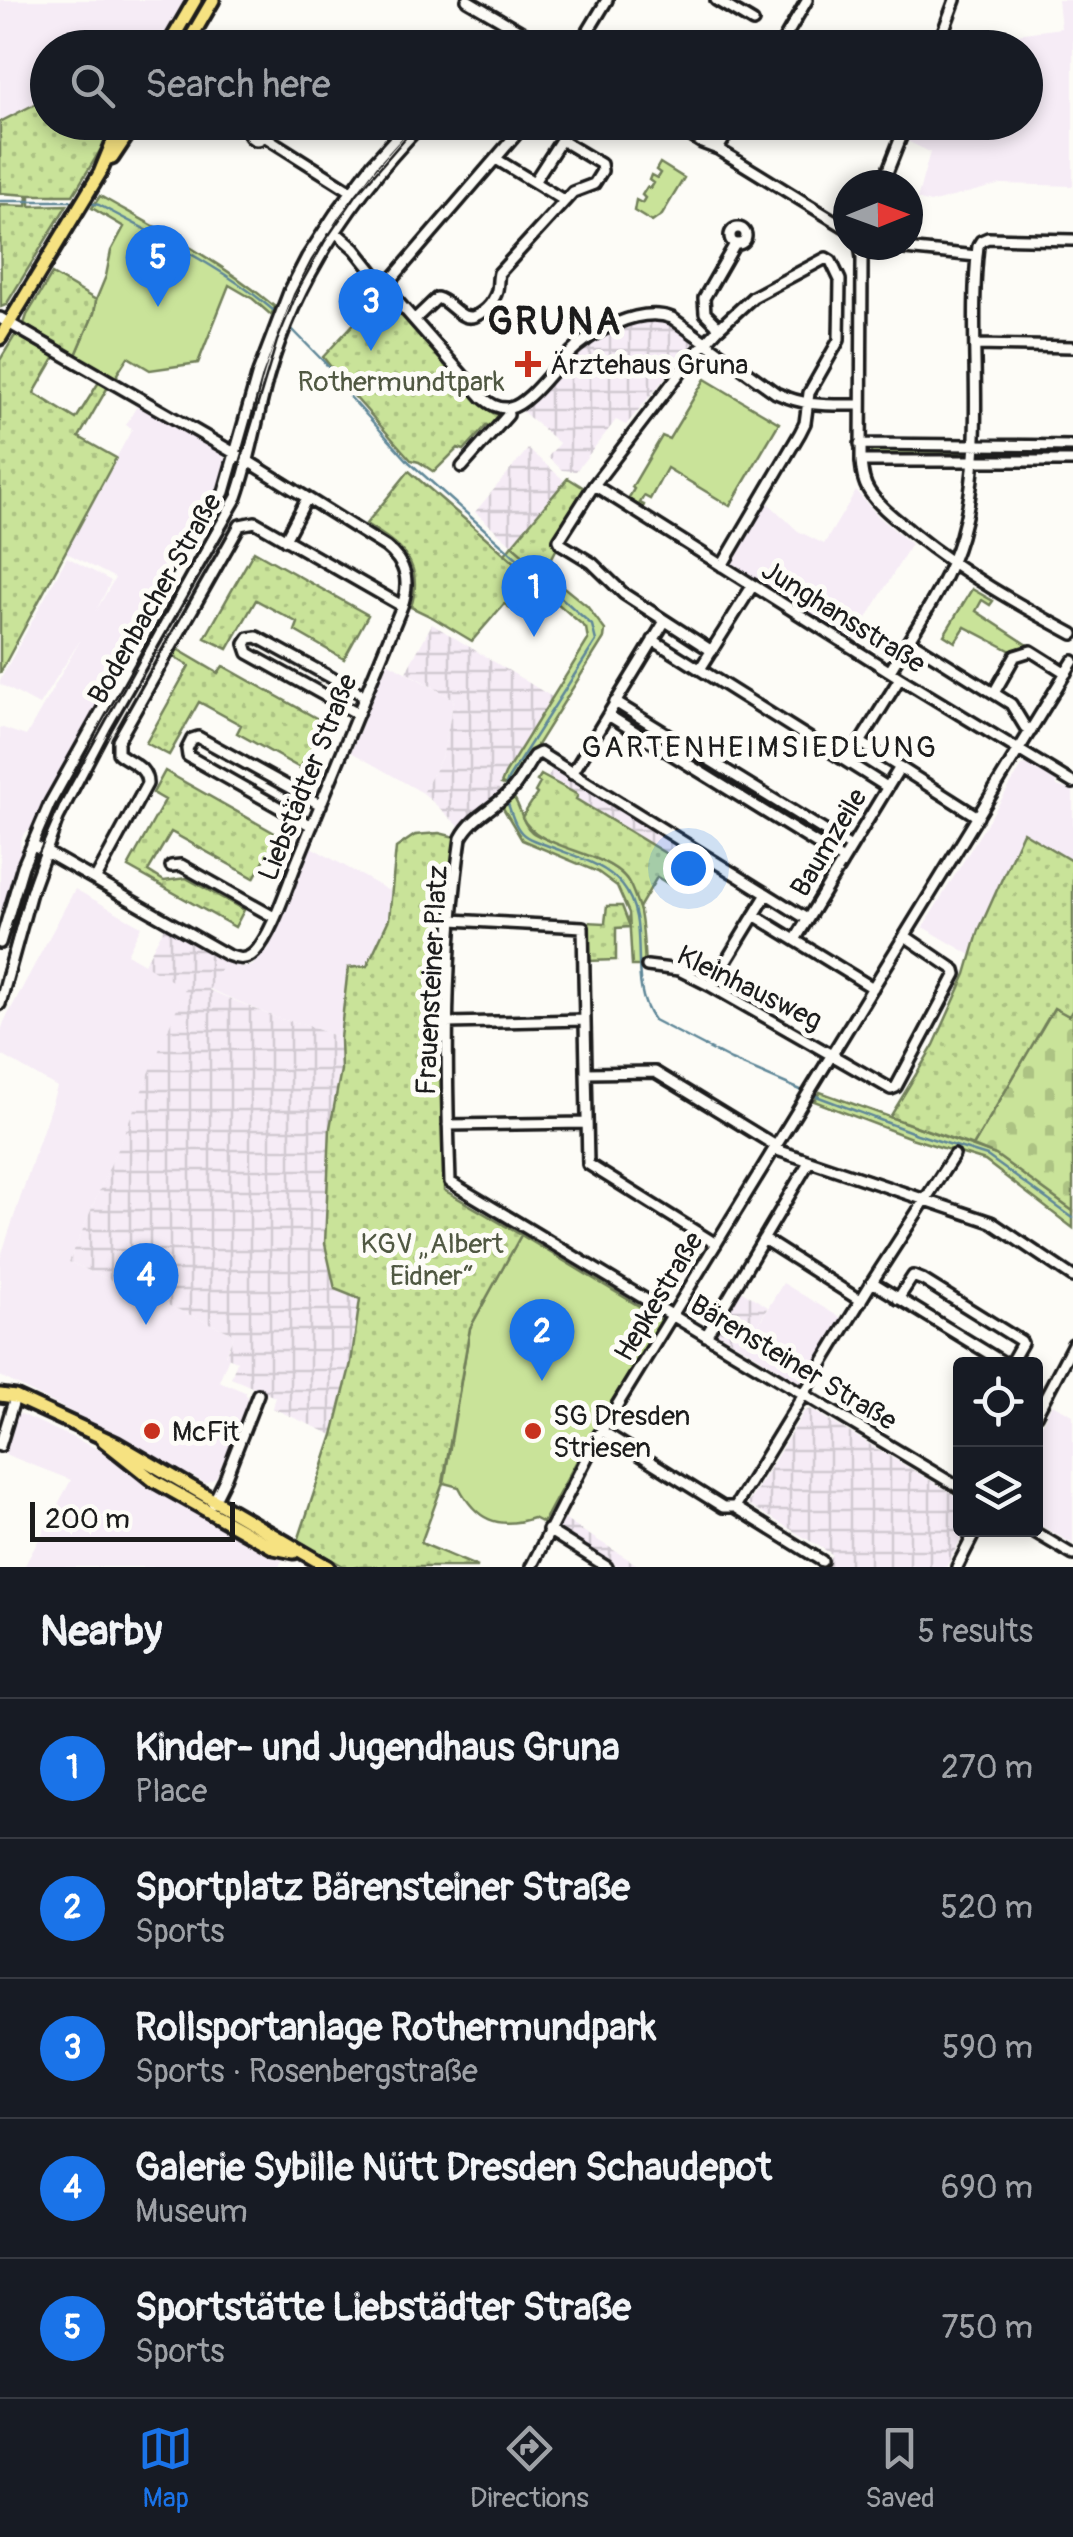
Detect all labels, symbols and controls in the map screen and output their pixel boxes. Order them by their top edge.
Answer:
search box [30,30,1043,140]
icon: search [65,58,120,113]
text: Search here [145,61,331,109]
north arrow [833,170,923,260]
pin: 5 [126,224,190,307]
pin: 3 [338,268,404,351]
district label: GRUNA [487,298,623,346]
place label: Ärztehaus Gruna [550,348,748,383]
marker: Ärztehaus Gruna [515,351,541,377]
park label: Rothermundtpark [297,365,505,400]
street label: Bodenbacher Straße [81,487,230,710]
street label: Junghansstraße [755,553,932,682]
pin: 1 [502,554,566,637]
street label: Liebstädter Straße [251,669,366,886]
district label: GARTENHEIMSIEDLUNG [582,729,938,766]
street label: Baumzeile [783,782,875,903]
your location [663,843,714,894]
street label: Frauensteiner Platz [409,864,456,1096]
street label: Kleinhausweg [671,938,828,1038]
street label: Hepkestraße [607,1225,712,1368]
park label: KGV „Albert Eidner“ [360,1227,504,1294]
pin: 4 [114,1242,178,1325]
street label: Bärensteiner Straße [684,1288,903,1439]
pin: 2 [510,1298,574,1381]
map controls [953,1357,1043,1537]
button: locate [953,1357,1043,1447]
place label: SG Dresden Striesen [553,1399,690,1466]
place label: McFit [172,1415,240,1450]
marker: McFit [141,1420,163,1442]
marker: SG Dresden Striesen [522,1420,544,1442]
button: layers [953,1447,1043,1537]
scale bar [30,1497,235,1542]
text: 200 m [45,1502,130,1537]
text: Nearby [40,1606,162,1658]
text: 5 results [918,1612,1033,1652]
text: Kinder- und Jugendhaus Gruna [135,1724,620,1772]
text: 1 [66,1748,79,1788]
text: 270 m [941,1748,1033,1788]
text: Place [135,1772,207,1812]
text: Sportplatz Bärensteiner Straße [135,1864,630,1912]
text: 2 [64,1888,81,1928]
text: 520 m [941,1888,1033,1928]
text: Sports [135,1912,225,1952]
text: Rollsportanlage Rothermundpark [135,2004,656,2052]
text: 3 [64,2028,81,2068]
text: 590 m [942,2028,1033,2068]
text: Sports · Rosenbergstraße [135,2052,478,2092]
text: Galerie Sybille Nütt Dresden Schaudepot [135,2144,772,2192]
text: 4 [63,2168,82,2208]
text: 690 m [941,2168,1033,2208]
text: Museum [135,2192,248,2232]
text: Sportstätte Liebstädter Straße [135,2284,631,2332]
text: 5 [64,2308,81,2348]
text: 750 m [942,2308,1033,2348]
text: Sports [135,2332,225,2372]
tab: Map [138,2421,193,2516]
tab: Directions [470,2421,589,2516]
tab: Saved [865,2421,935,2516]

